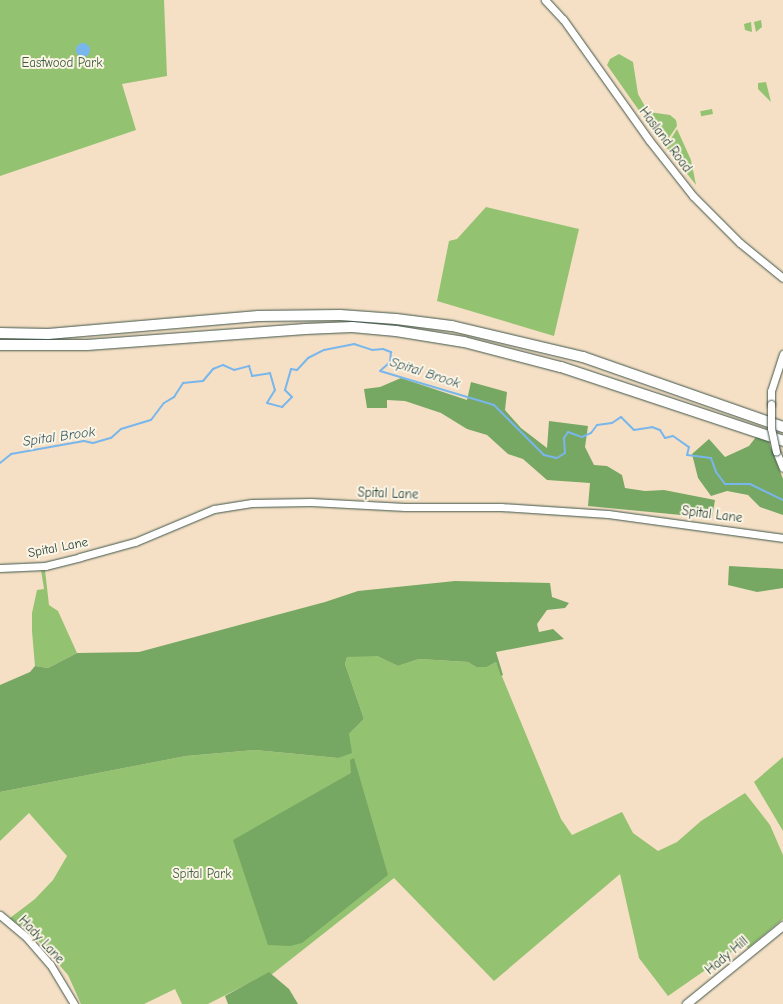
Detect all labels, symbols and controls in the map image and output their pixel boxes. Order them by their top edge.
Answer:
park label: Eastwood Park [21,55,103,71]
street label: Hasland Road [635,104,695,176]
water label: Spital Brook [388,354,462,392]
water label: Spital Brook [22,424,96,450]
street label: Spital Lane [357,485,419,503]
street label: Spital Lane [681,504,743,526]
street label: Spital Lane [27,535,89,561]
park label: Spital Park [172,866,232,882]
street label: Hady Lane [15,913,67,967]
street label: Hady Hill [702,934,752,978]

